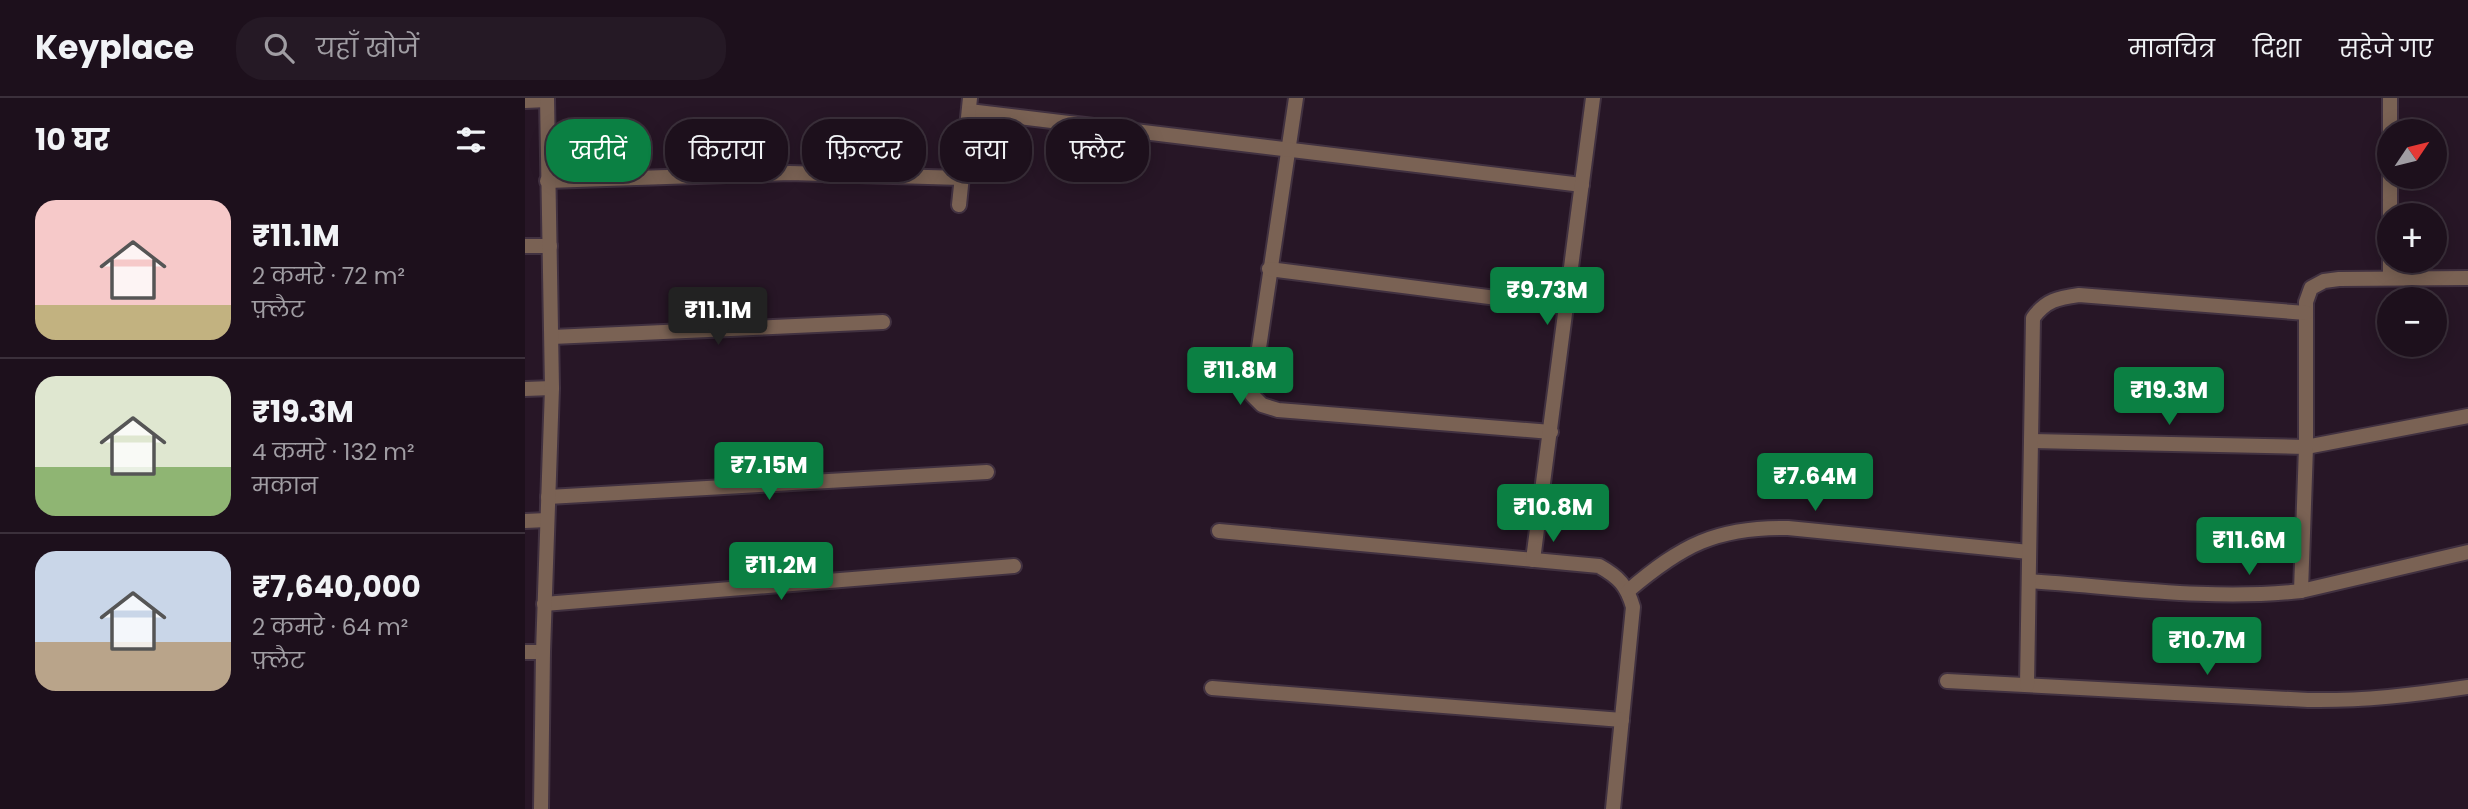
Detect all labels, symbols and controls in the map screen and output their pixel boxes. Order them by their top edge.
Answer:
search box [236,17,726,80]
text: Keyplace [35,24,194,71]
icon: search [260,29,298,67]
text: यहाँ खोजें [316,30,419,66]
text: मानचित्र [2129,32,2215,65]
text: दिशा [2253,32,2301,65]
text: सहेजे गए [2339,32,2433,65]
text: 10 घर [35,118,109,161]
chip: खरीदें [546,119,651,182]
chip: किराया [665,119,788,182]
chip: फ़िल्टर [802,119,926,182]
chip: नया [940,119,1032,182]
chip: फ़्लैट [1046,119,1149,182]
north arrow [2377,119,2447,189]
map controls [2377,119,2447,357]
icon: filters [452,121,490,159]
button: + [2377,203,2447,273]
text: ₹11.1M [252,214,340,257]
icon: home [91,228,175,312]
text: 2 कमरे · 72 m² [252,260,405,292]
pin: ₹9.73M [1490,268,1604,327]
text: ₹9.73M [1506,274,1588,306]
button: − [2377,287,2447,357]
pin: ₹11.1M [661,288,775,347]
text: फ़्लैट [252,294,305,326]
text: ₹11.1M [684,294,752,326]
pin: ₹11.8M [1183,348,1297,407]
text: ₹11.8M [1203,354,1277,386]
pin: ₹19.3M [2112,368,2226,427]
text: ₹19.3M [2130,374,2208,406]
text: ₹19.3M [252,390,354,433]
icon: home [91,404,175,488]
text: 4 कमरे · 132 m² [252,436,415,468]
pin: ₹7.15M [712,442,826,502]
text: ₹7.15M [730,449,808,481]
pin: ₹7.64M [1758,454,1872,513]
text: ₹7.64M [1773,460,1857,492]
text: मकान [252,470,318,502]
pin: ₹10.8M [1496,484,1610,544]
text: ₹10.8M [1513,491,1593,523]
pin: ₹11.6M [2192,518,2306,577]
text: ₹11.6M [2212,524,2286,556]
pin: ₹11.2M [724,542,838,602]
text: ₹11.2M [745,549,817,581]
text: ₹7,640,000 [252,565,421,608]
icon: home [91,579,175,663]
text: 2 कमरे · 64 m² [252,611,408,643]
pin: ₹10.7M [2150,618,2264,677]
text: ₹10.7M [2168,624,2246,656]
text: फ़्लैट [252,645,305,677]

